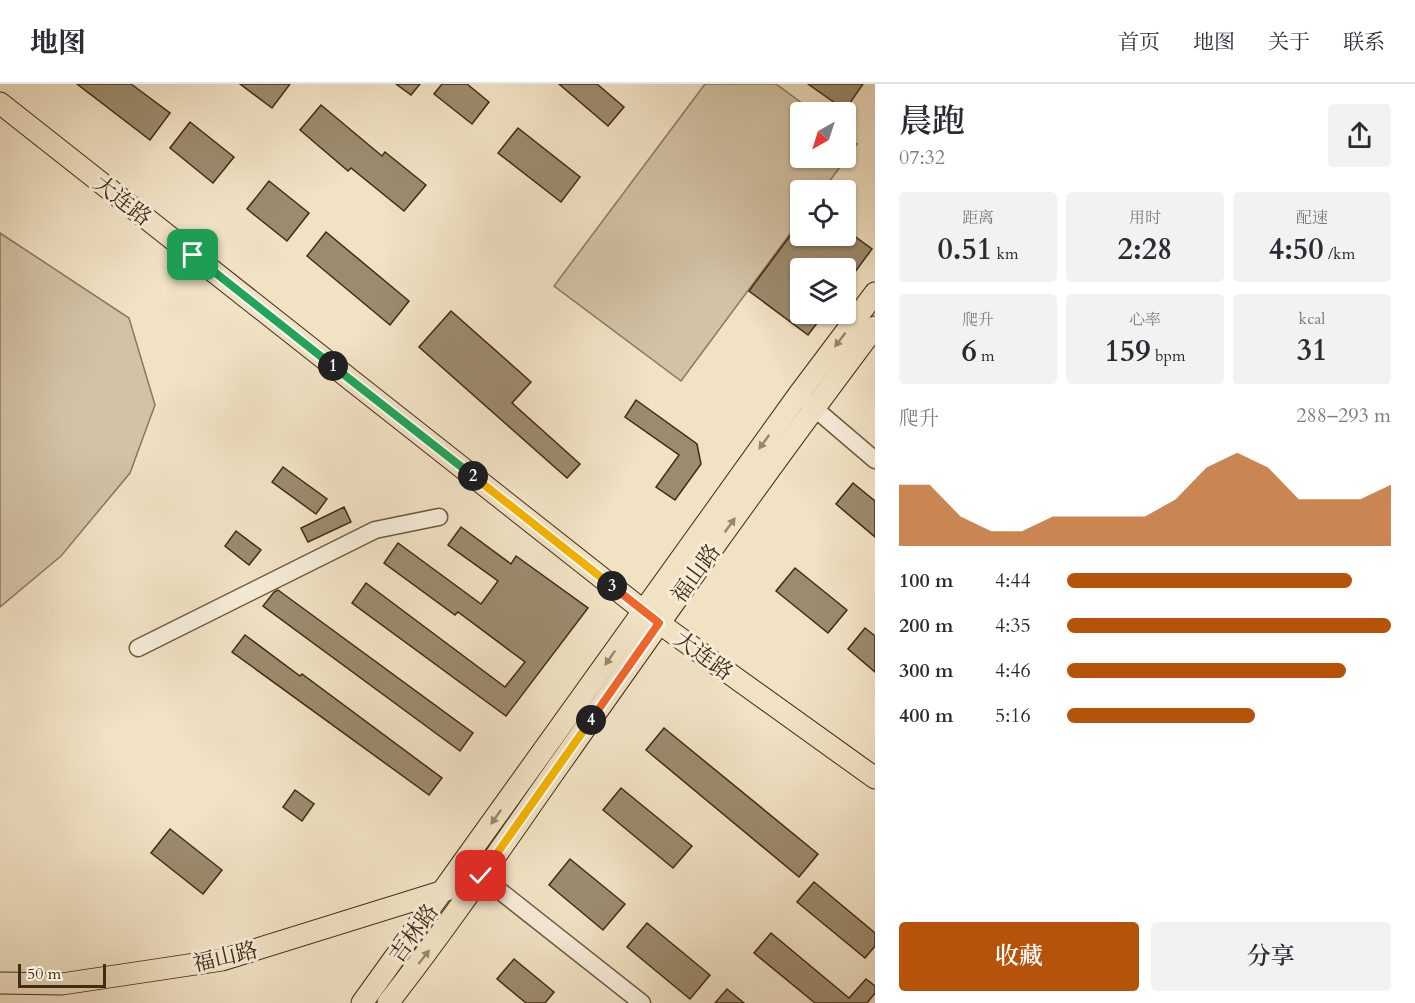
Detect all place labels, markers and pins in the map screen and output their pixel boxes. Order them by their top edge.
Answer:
pin [167,229,218,280]
pin: 1 [318,351,348,381]
pin: 2 [458,461,488,491]
pin: 3 [597,571,627,601]
pin: 4 [576,705,606,735]
pin [455,850,506,901]

